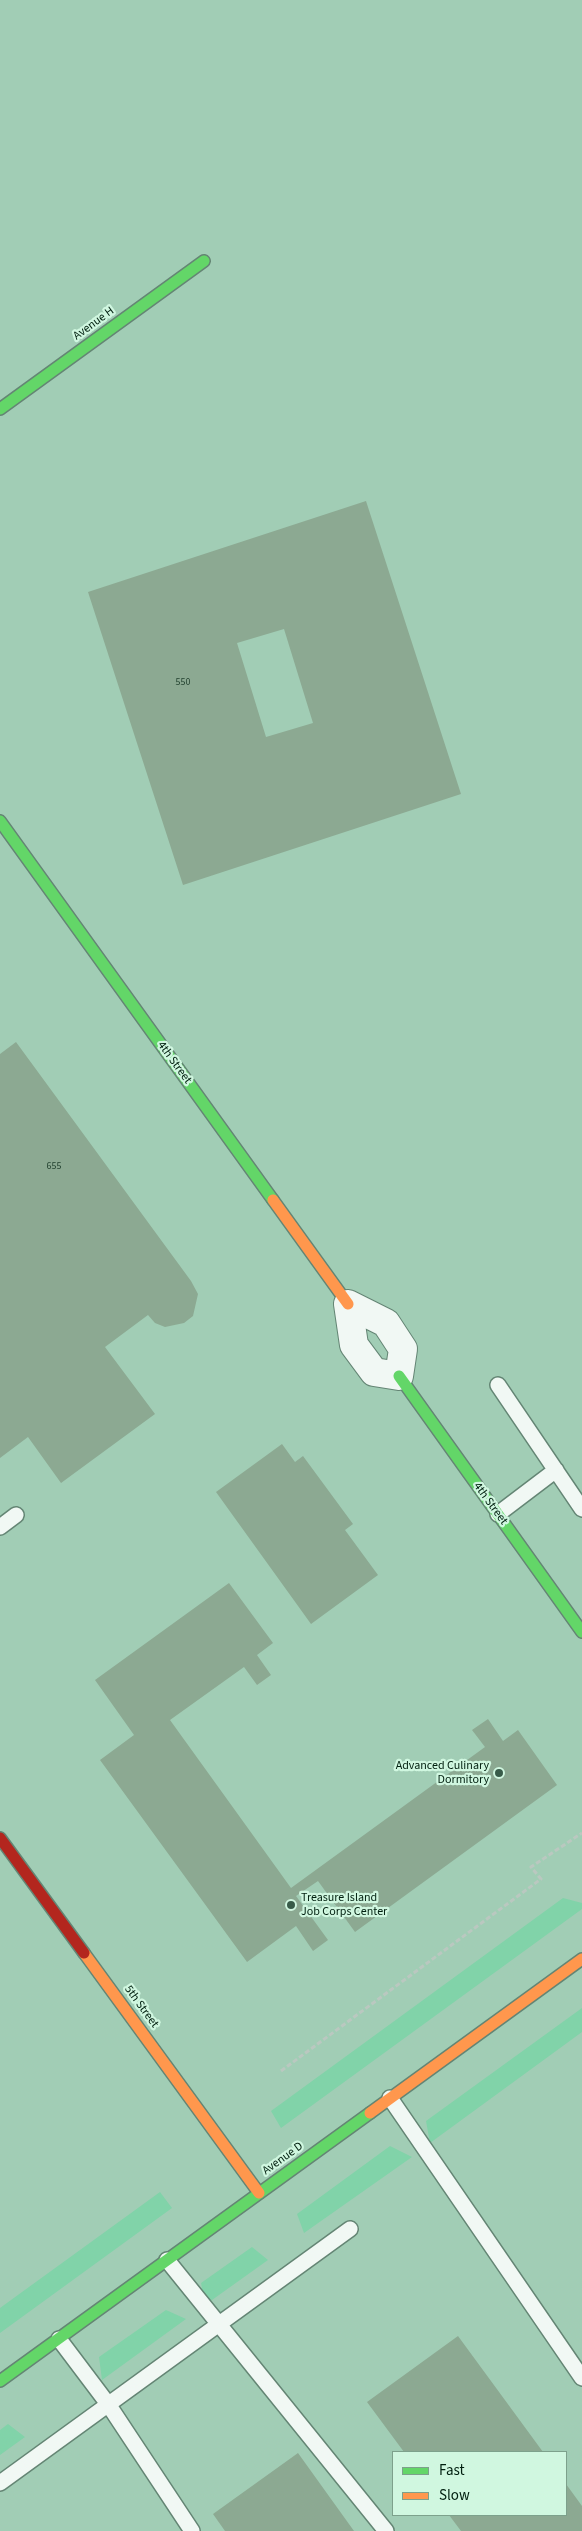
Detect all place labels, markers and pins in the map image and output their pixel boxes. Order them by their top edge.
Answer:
place label: Advanced Culinary Dormitory [396,1759,489,1787]
marker: Advanced Culinary Dormitory [493,1767,505,1779]
place label: Treasure Island Job Corps Center [301,1891,387,1919]
marker: Treasure Island Job Corps Center [285,1899,297,1911]

